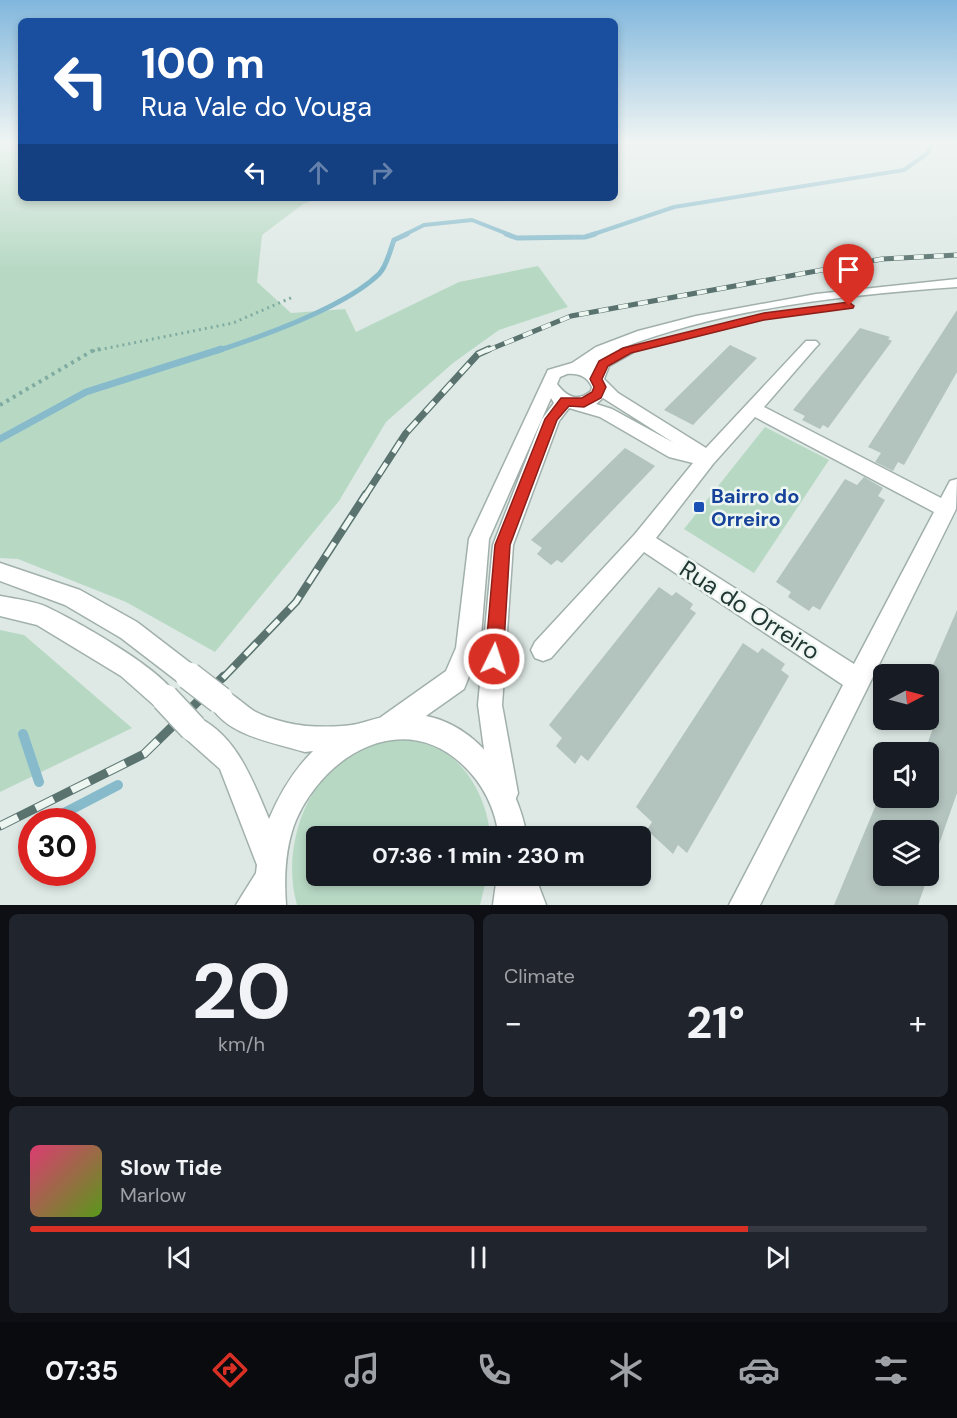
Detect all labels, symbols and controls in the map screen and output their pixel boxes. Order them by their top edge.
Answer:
text: 100 m [141,36,265,91]
icon: left [42,42,120,120]
text: Rua Vale do Vouga [141,89,372,124]
icon: left [239,156,272,189]
icon: ahead [302,156,335,189]
icon: right [365,156,398,189]
pin [823,244,874,306]
icon: arrive [832,253,865,286]
place label: Bairro do Orreiro [711,483,799,532]
marker: Bairro do Orreiro [692,500,706,514]
street label: Rua do Orreiro [674,553,826,667]
position arrow [462,627,526,691]
north arrow [873,664,939,730]
map controls [873,664,939,886]
button: sound [873,742,939,808]
speed limit sign: 30 [18,808,96,886]
button: layers [873,820,939,886]
text: 07:36 · 1 min · 230 m [372,841,585,870]
text: 20 [192,941,291,1042]
text: Climate [504,963,575,989]
text: 21° [686,993,745,1052]
text: − [504,1001,522,1044]
text: + [909,1001,927,1044]
text: km/h [218,1031,265,1057]
text: Slow Tide [120,1153,222,1182]
text: Marlow [120,1182,186,1208]
icon: previous [163,1241,196,1274]
icon: pause [462,1241,495,1274]
icon: next [761,1241,794,1274]
icon: directions [209,1349,251,1391]
icon: music [341,1349,383,1391]
icon: phone [473,1349,515,1391]
icon: climate [605,1349,647,1391]
icon: car [738,1349,780,1391]
icon: filters [870,1349,912,1391]
text: 07:35 [45,1353,118,1388]

